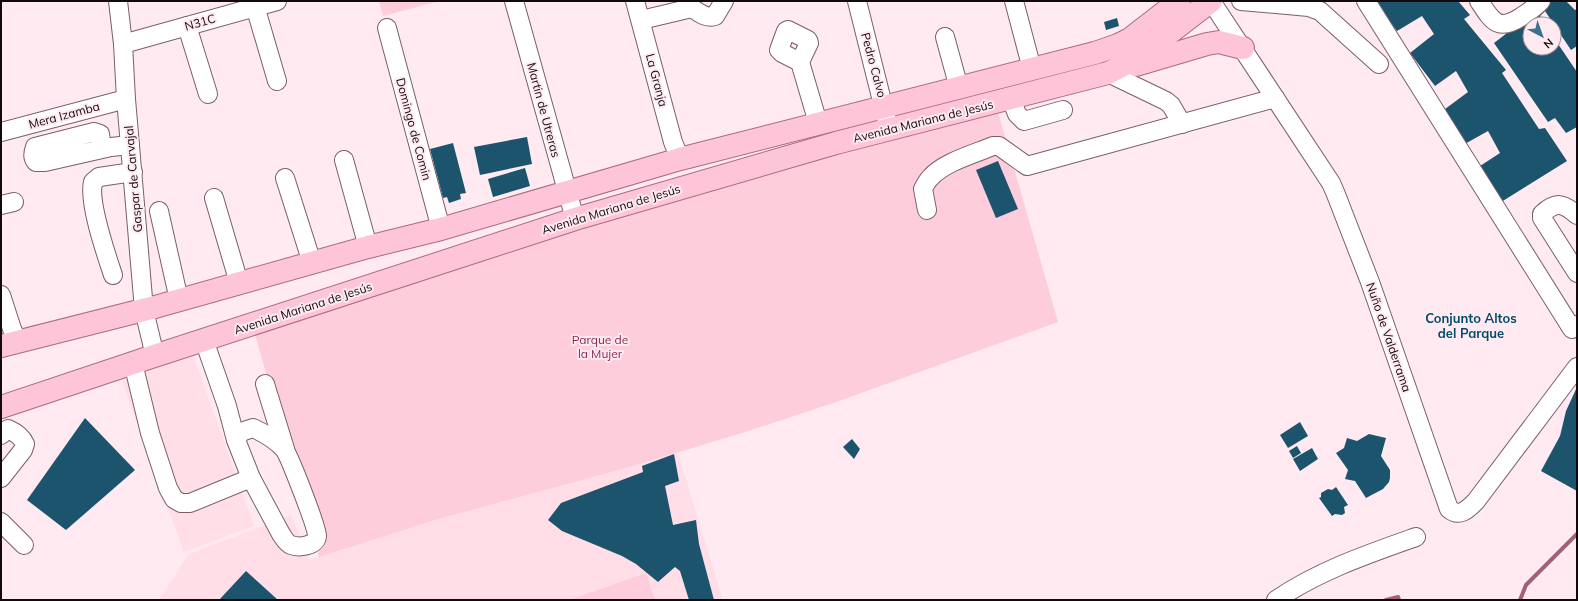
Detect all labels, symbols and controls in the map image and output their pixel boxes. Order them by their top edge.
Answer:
street label: N31C [183,10,217,34]
north arrow [1522,16,1562,56]
street label: Pedro Calvo [858,31,890,99]
text: N [1541,36,1556,52]
street label: La Granja [643,52,671,108]
street label: Martin de Utreras [524,61,564,159]
street label: Domingo de Comin [393,76,435,182]
street label: Avenida Mariana de Jesús [851,96,995,146]
street label: Mera Izamba [27,98,101,132]
street label: Gaspar de Carvajal [121,125,145,233]
street label: Avenida Mariana de Jesús [540,181,682,237]
street label: Avenida Mariana de Jesús [232,279,374,337]
street label: Nuño de Valderrama [1363,280,1415,394]
district label: Conjunto Altos del Parque [1425,310,1517,341]
park label: Parque de la Mujer [572,332,628,361]

